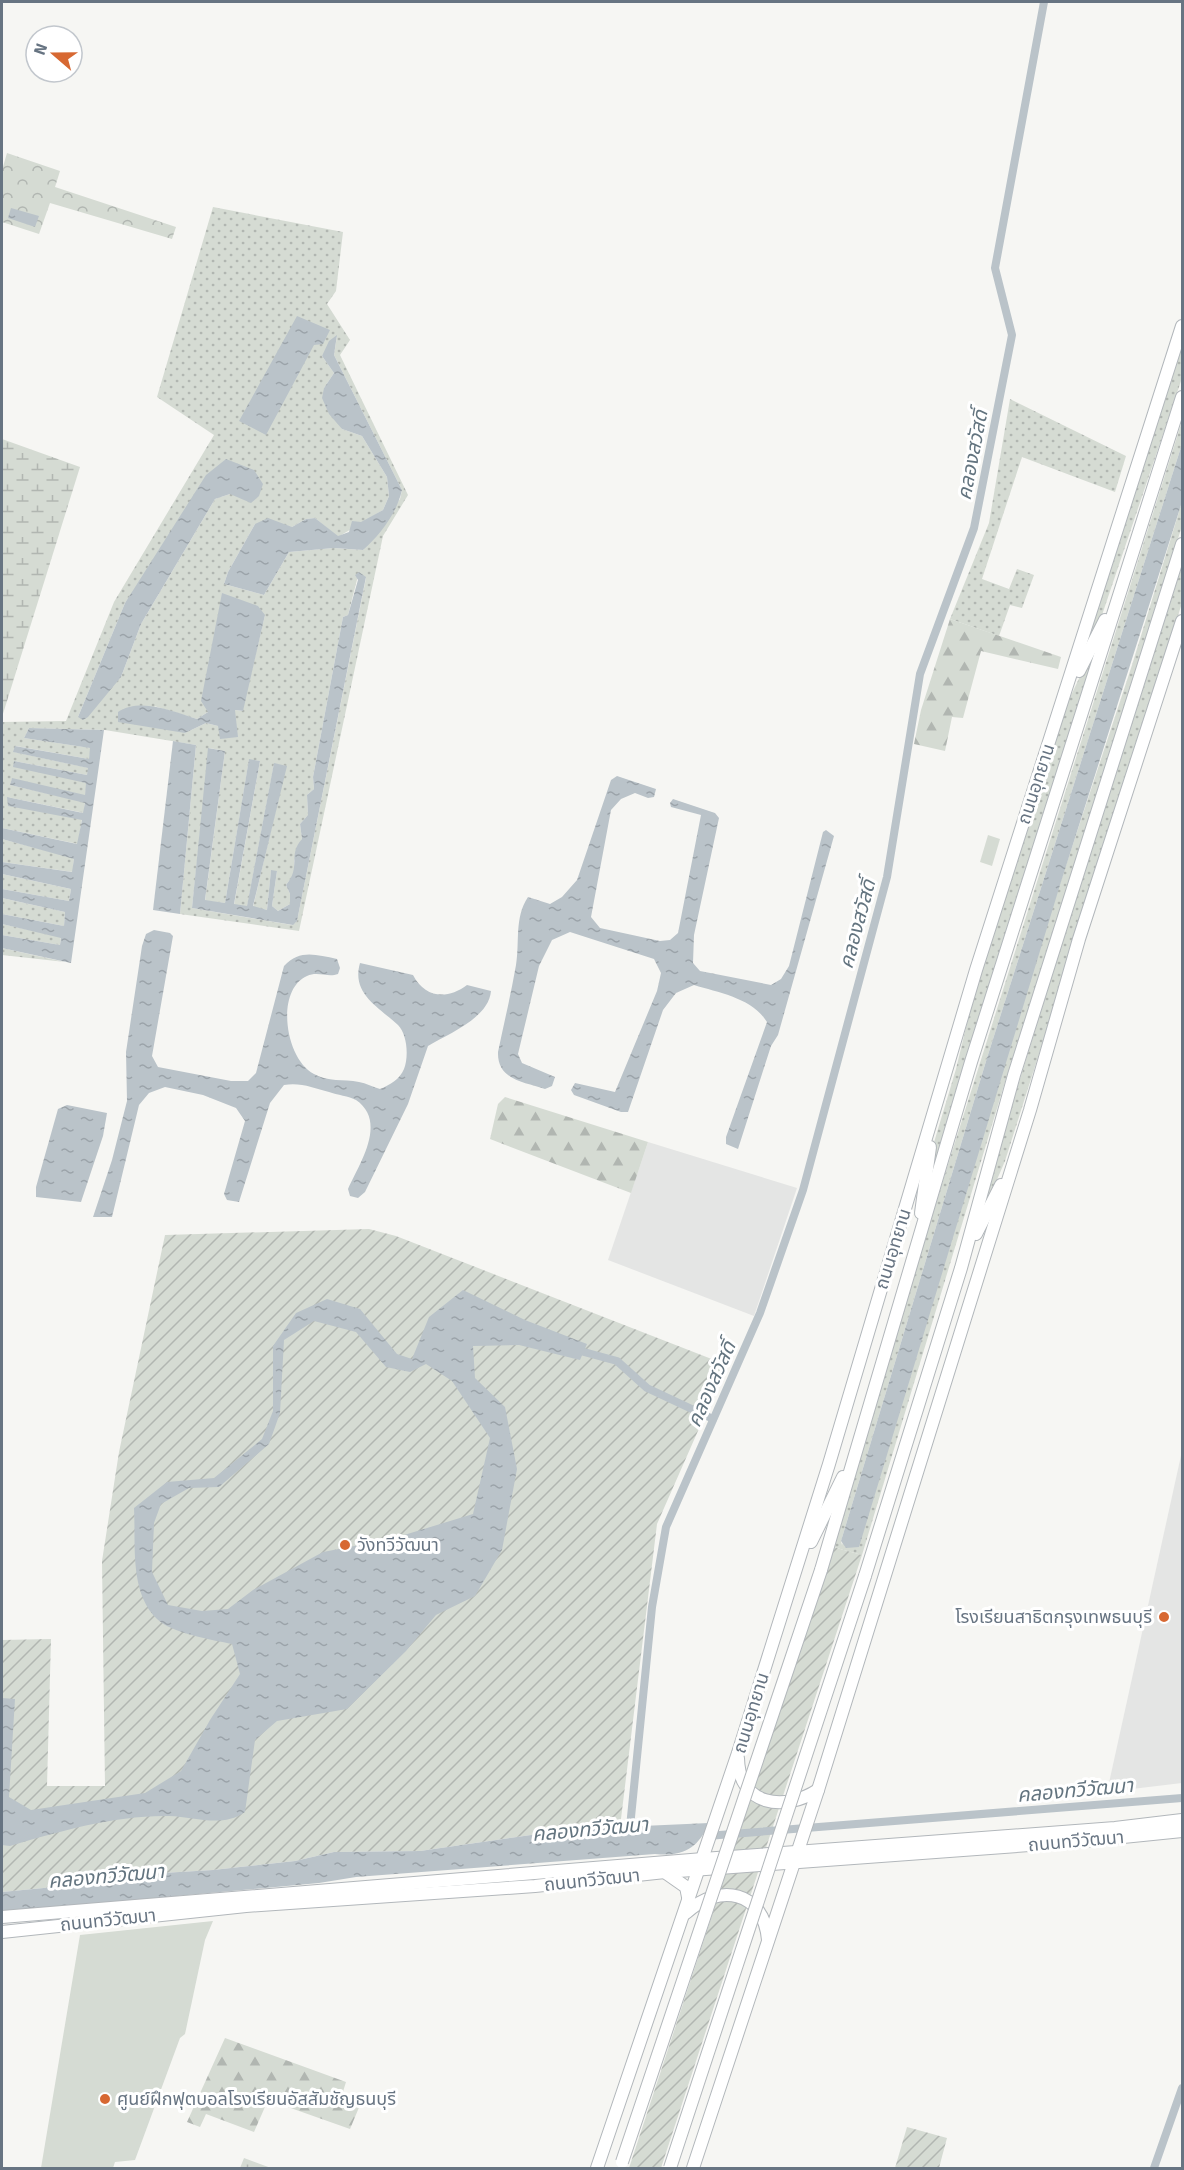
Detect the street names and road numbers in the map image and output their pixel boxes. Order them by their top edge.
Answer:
street label: ถนนอุทยาน [1013,741,1059,827]
street label: ถนนอุทยาน [870,1206,916,1292]
street label: ถนนอุทยาน [728,1670,774,1756]
street label: ถนนทวีวัฒนา [1027,1826,1125,1856]
street label: ถนนทวีวัฒนา [543,1864,641,1896]
street label: ถนนทวีวัฒนา [59,1904,157,1936]

